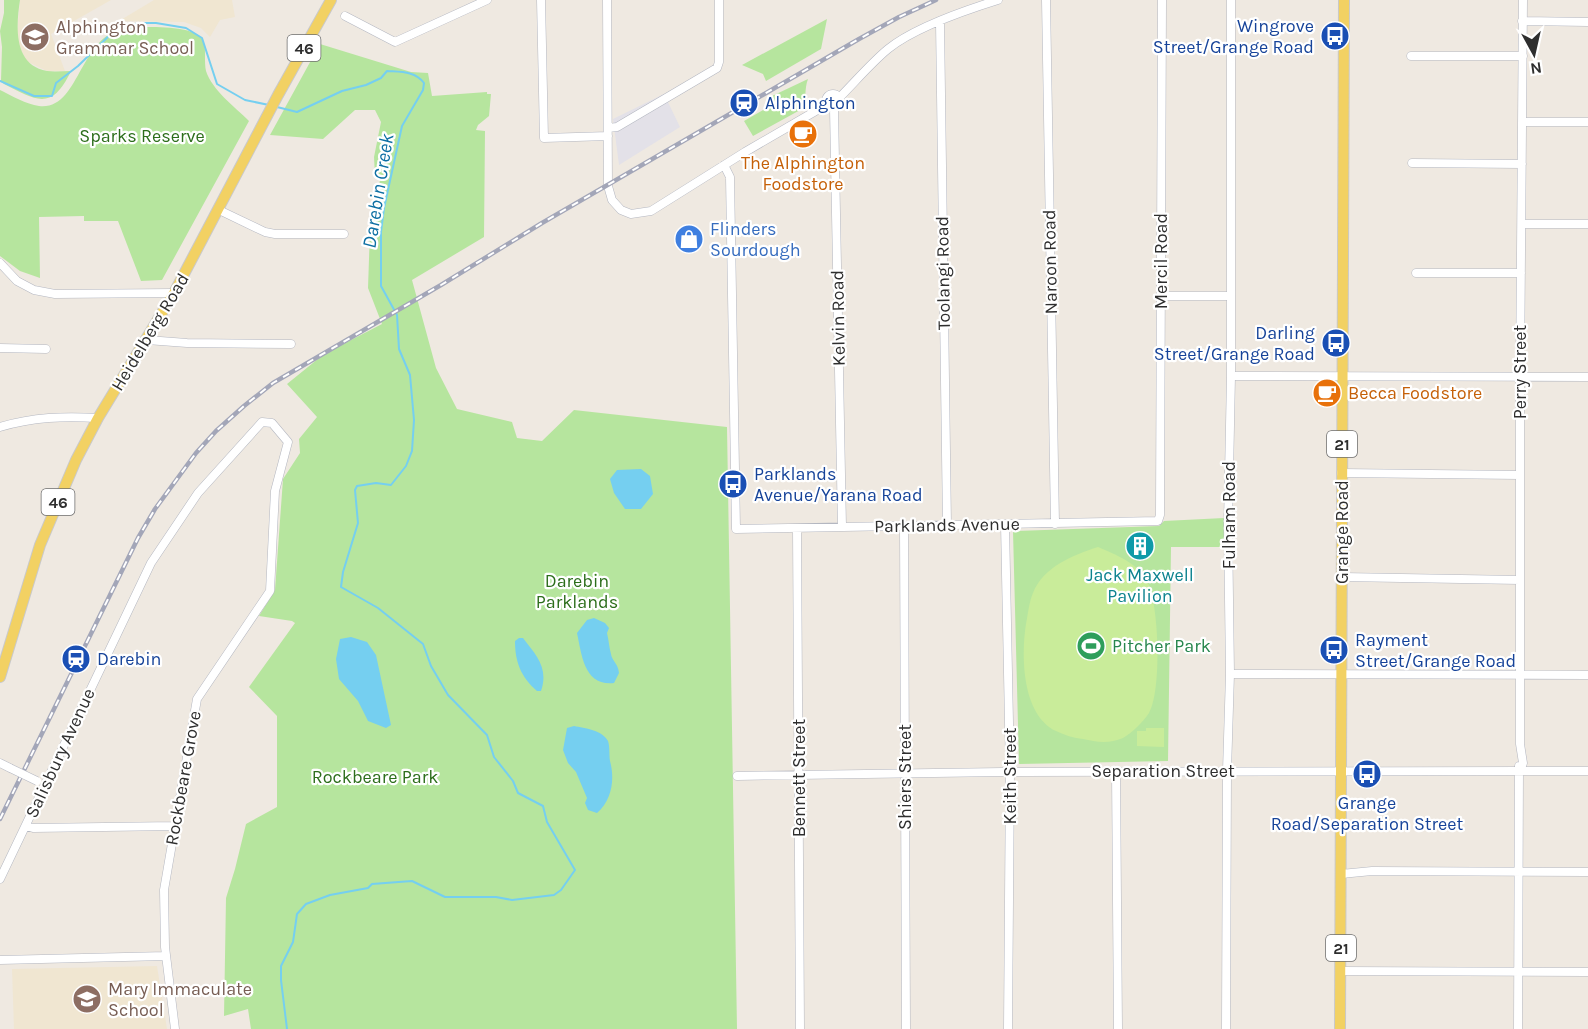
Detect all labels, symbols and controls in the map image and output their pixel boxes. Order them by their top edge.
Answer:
place label: Wingrove Street/Grange Road [1153,15,1314,58]
place label: Alphington Grammar School [56,16,194,59]
bus stop icon: Wingrove Street/Grange Road [1319,20,1351,52]
school or university icon: Alphington Grammar School [19,21,51,53]
north arrow [1504,24,1564,84]
road number: 46 [288,35,320,61]
text: N [1529,58,1543,79]
station icon: Alphington [728,87,760,119]
place label: Alphington [765,92,856,114]
cafe icon: The Alphington Foodstore [787,118,819,150]
park label: Sparks Reserve [79,125,205,147]
water label: Darebin Creek [358,131,399,250]
place label: The Alphington Foodstore [741,152,865,195]
street label: Naroon Road [1038,209,1062,315]
street label: Mercil Road [1150,213,1172,309]
street label: Toolangi Road [931,216,955,330]
place label: Flinders Sourdough [710,218,801,261]
shop icon: Flinders Sourdough [673,223,705,255]
street label: Heidelberg Road [106,269,194,395]
street label: Kelvin Road [826,270,850,366]
place label: Darling Street/Grange Road [1154,322,1315,365]
street label: Perry Street [1509,325,1531,419]
bus stop icon: Darling Street/Grange Road [1320,327,1352,359]
cafe icon: Becca Foodstore [1311,377,1343,409]
place label: Becca Foodstore [1348,382,1482,404]
road number: 21 [1327,431,1357,457]
street label: Fulham Road [1218,461,1240,569]
place label: Parklands Avenue/Yarana Road [754,463,923,506]
bus stop icon: Parklands Avenue/Yarana Road [717,468,749,500]
street label: Grange Road [1331,480,1353,584]
road number: 46 [42,489,74,515]
street label: Parklands Avenue [874,513,1020,537]
building icon: Jack Maxwell Pavilion [1124,530,1156,562]
place label: Jack Maxwell Pavilion [1086,564,1194,607]
park label: Darebin Parklands [536,570,618,613]
place label: Rayment Street/Grange Road [1355,629,1516,672]
sports icon: Pitcher Park [1075,630,1107,662]
bus stop icon: Rayment Street/Grange Road [1318,634,1350,666]
place label: Pitcher Park [1112,635,1211,657]
station icon: Darebin [60,643,92,675]
place label: Darebin [97,648,161,670]
street label: Salisbury Avenue [20,685,100,821]
street label: Rockbeare Grove [160,709,206,847]
street label: Bennett Street [788,718,810,837]
street label: Shiers Street [894,724,916,830]
street label: Keith Street [999,727,1021,824]
bus stop icon: Grange Road/Separation Street [1351,758,1383,790]
street label: Separation Street [1091,760,1235,782]
park label: Rockbeare Park [312,766,438,788]
place label: Grange Road/Separation Street [1271,792,1464,835]
road number: 21 [1326,935,1356,961]
place label: Mary Immaculate School [108,978,252,1021]
school or university icon: Mary Immaculate School [71,983,103,1015]

